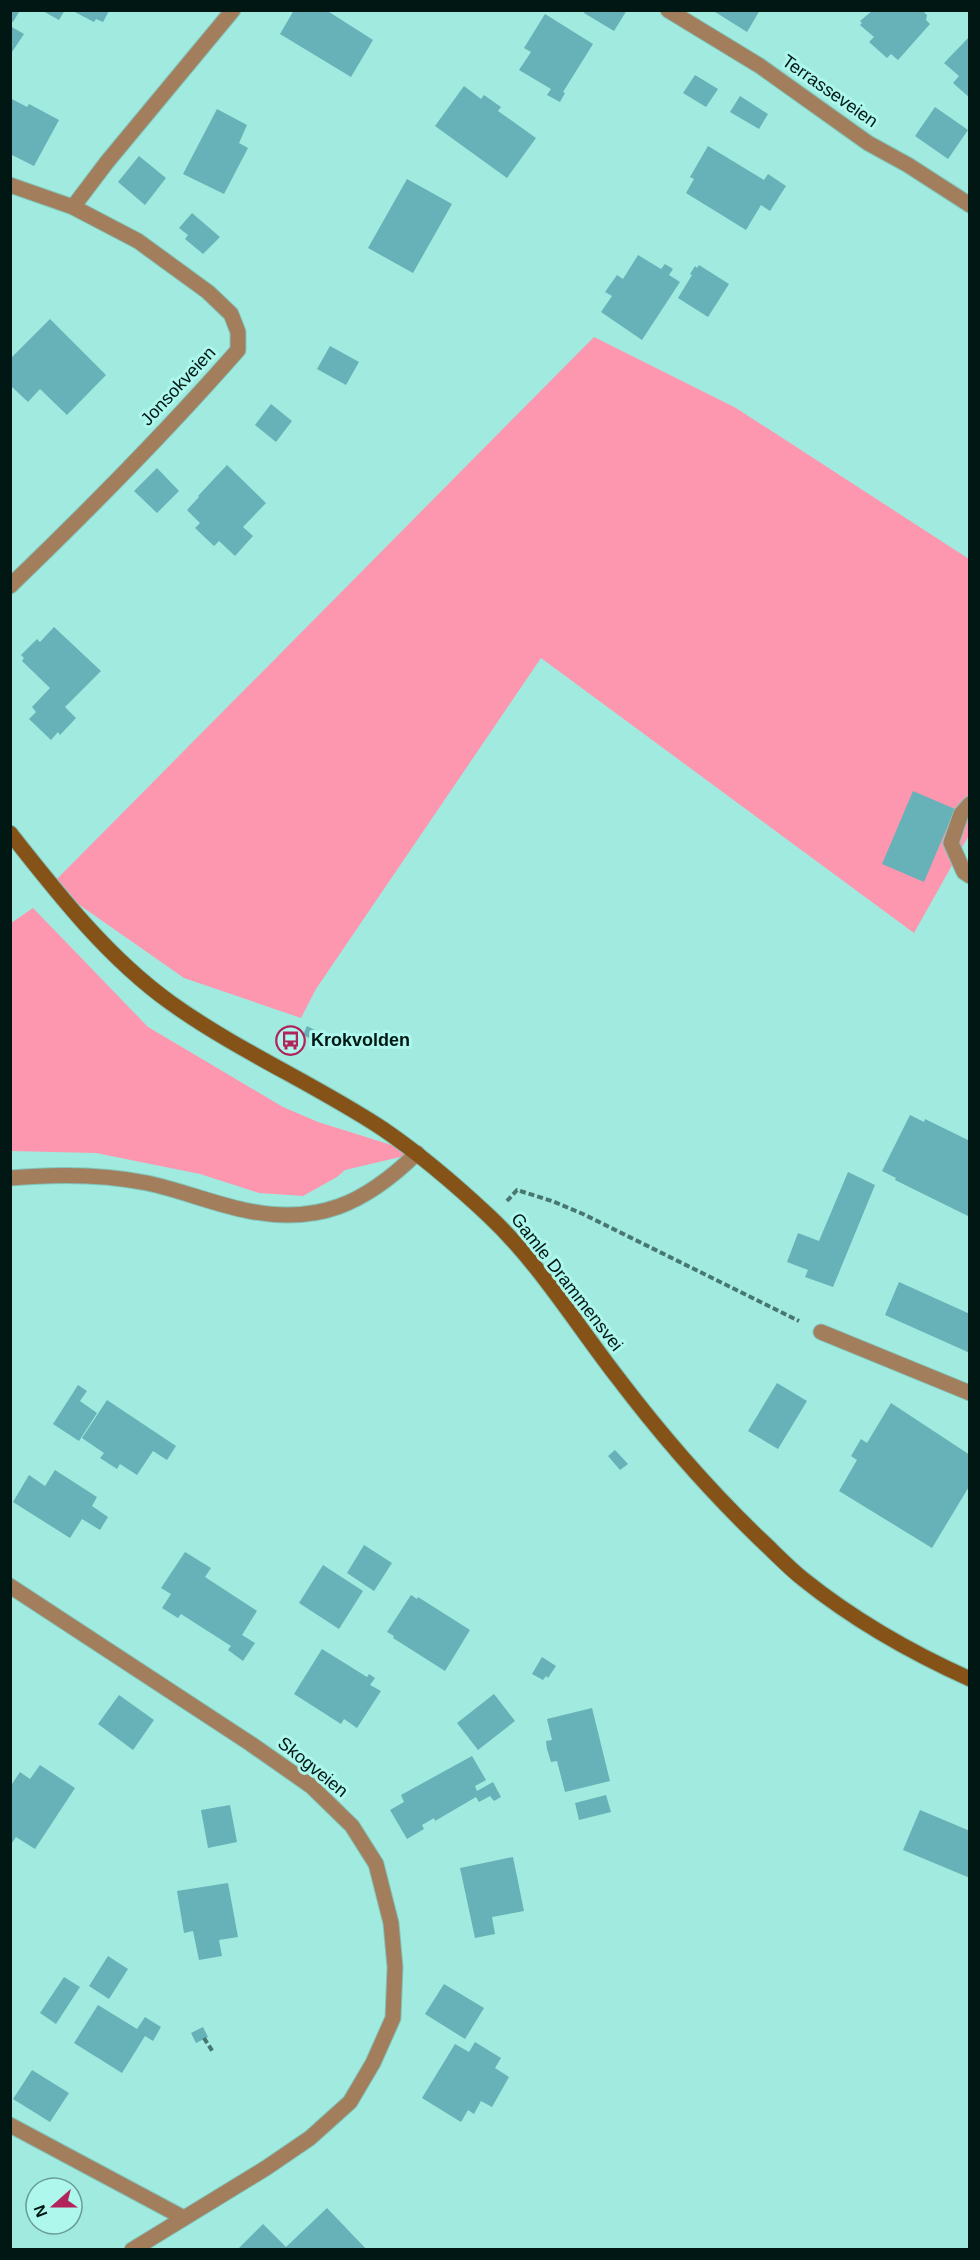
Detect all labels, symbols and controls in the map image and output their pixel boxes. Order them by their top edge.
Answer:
street label: Terrasseveien [778,51,882,131]
street label: Jonsokveien [137,343,219,429]
bus stop icon: Krokvolden [274,1024,306,1056]
place label: Krokvolden [311,1030,410,1050]
street label: Gamle Drammensvei [507,1209,627,1355]
street label: Skogveien [274,1733,352,1801]
north arrow [24,2176,84,2236]
text: N [30,2203,50,2220]

